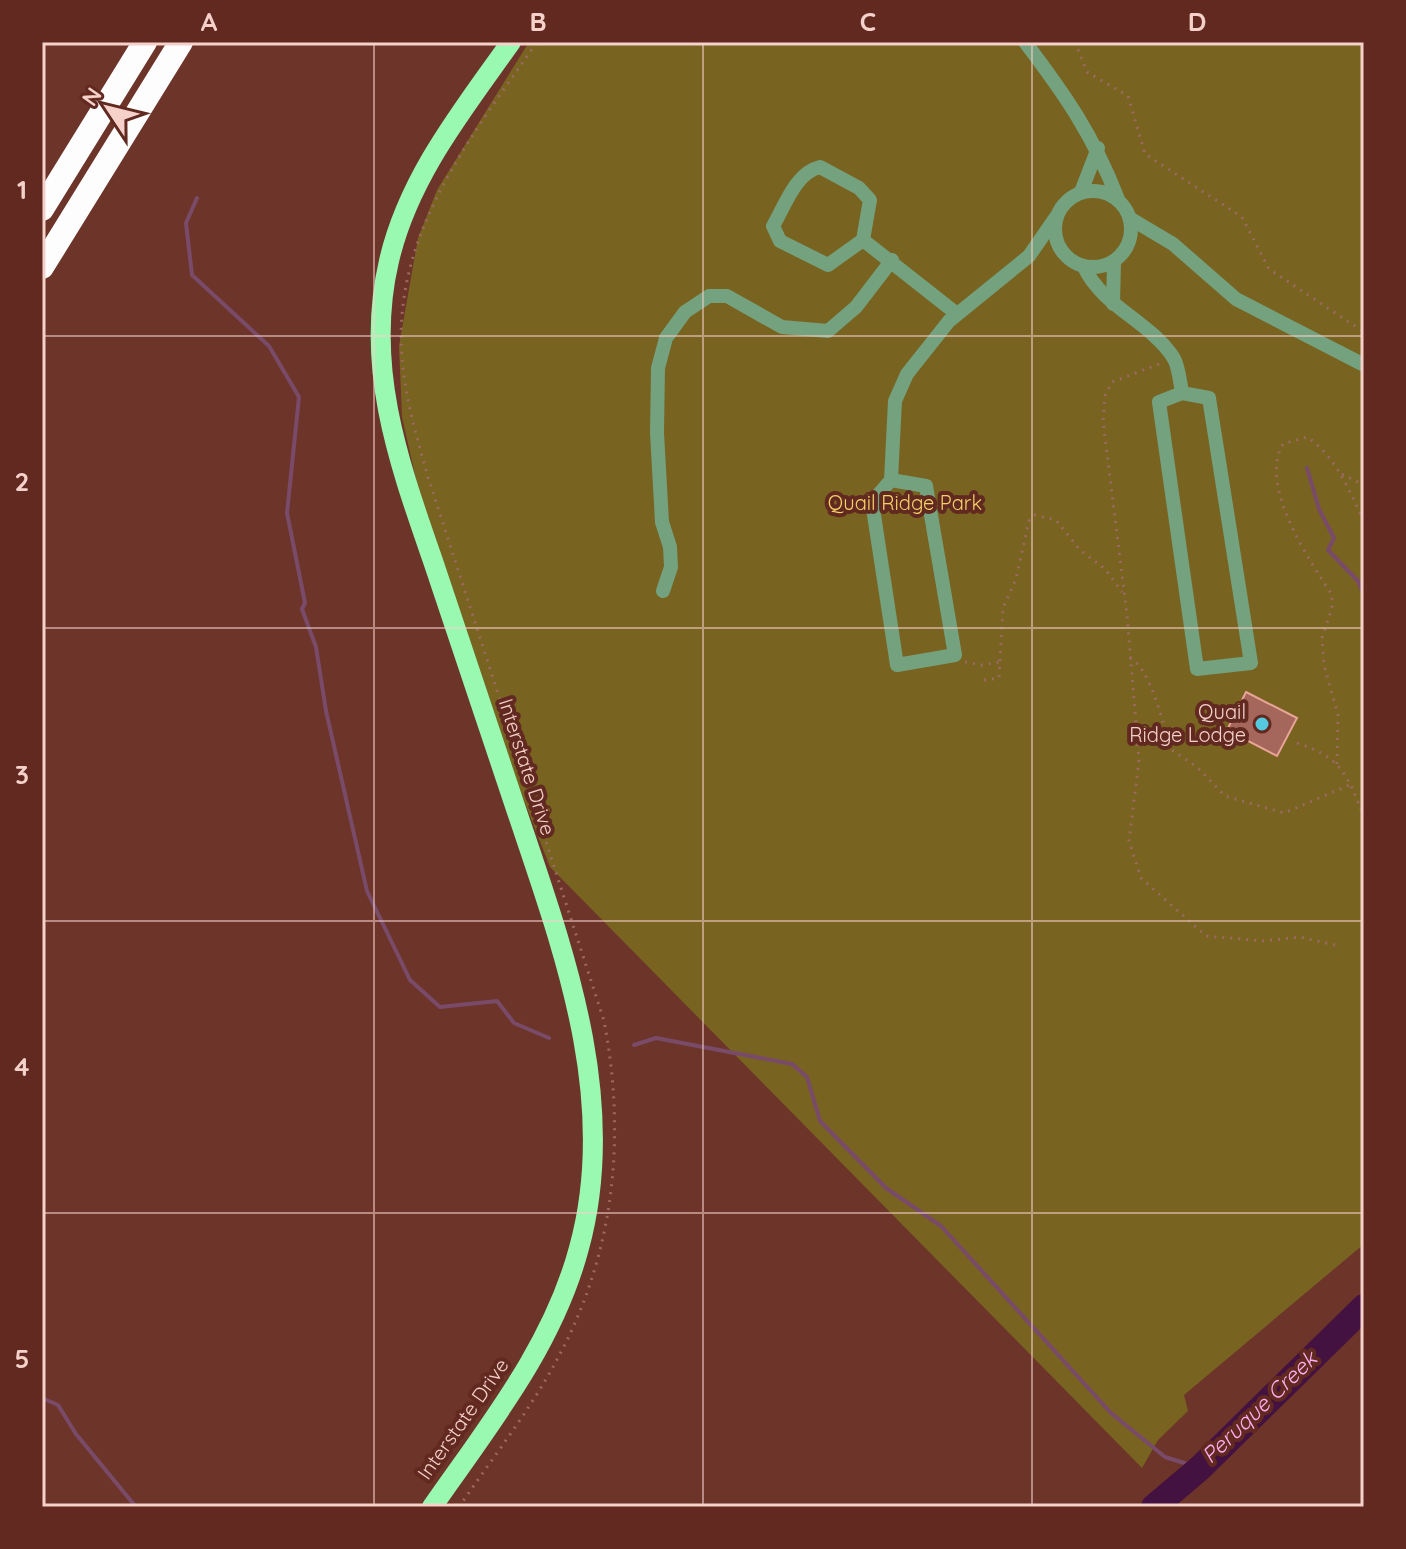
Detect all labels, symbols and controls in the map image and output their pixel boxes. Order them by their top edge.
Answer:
text: A [201,5,218,38]
text: B [529,5,547,38]
text: C [860,5,876,38]
text: D [1188,5,1206,38]
north arrow [68,68,148,148]
text: N [76,82,108,111]
text: 1 [17,173,27,206]
text: 2 [15,465,29,498]
park label: Quail Ridge Park [828,490,982,515]
street label: Interstate Drive [494,695,561,838]
place label: Quail Ridge Lodge [1129,699,1246,747]
marker: Quail Ridge Lodge [1253,715,1271,733]
text: 3 [15,758,29,791]
text: 4 [14,1050,30,1083]
text: 5 [15,1342,29,1375]
water label: Peruque Creek [1195,1343,1324,1469]
street label: Interstate Drive [412,1353,514,1484]

